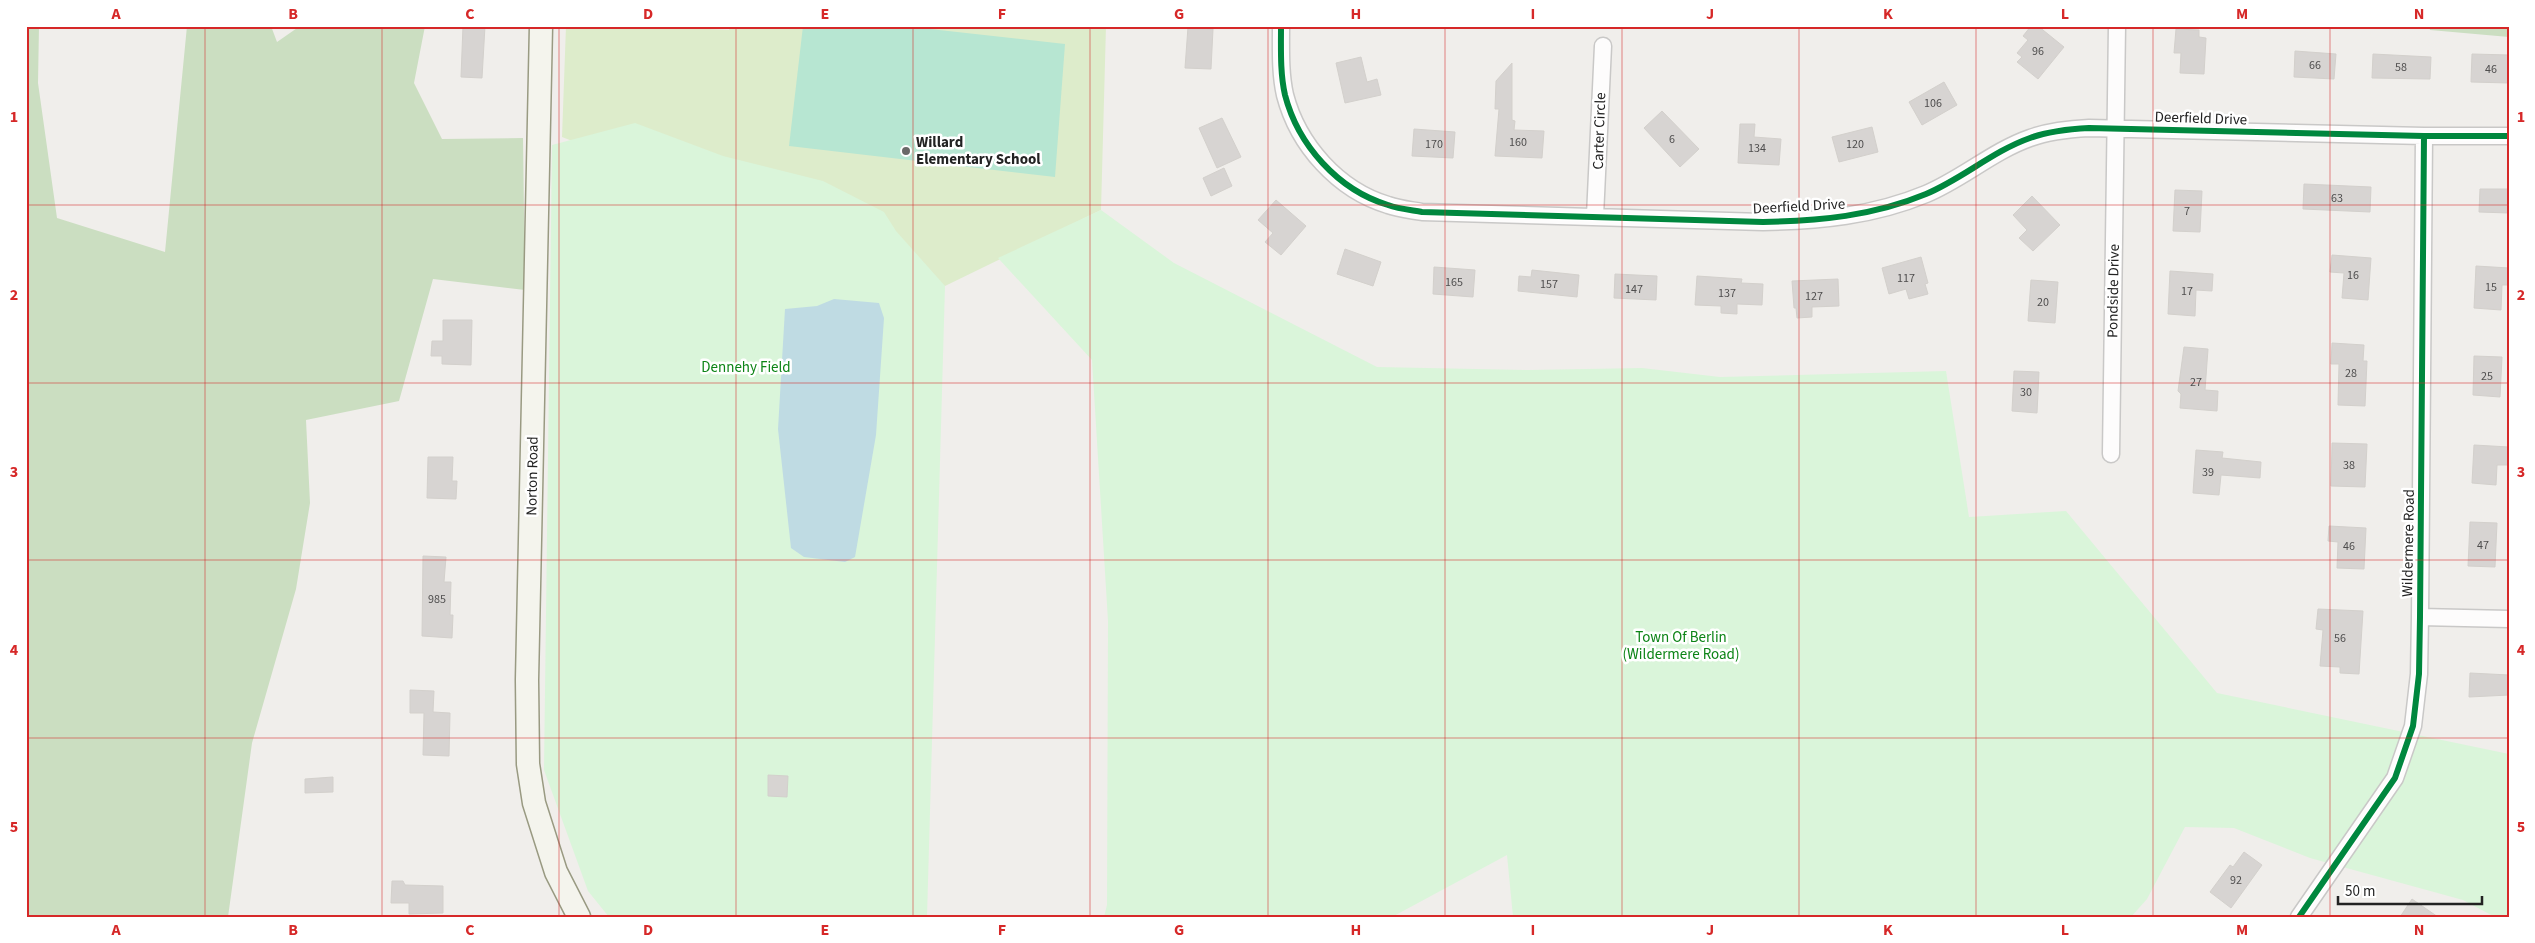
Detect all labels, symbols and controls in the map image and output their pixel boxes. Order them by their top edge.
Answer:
text: A [110,3,121,25]
text: B [288,3,298,25]
text: C [465,3,475,25]
text: D [643,3,653,25]
text: E [821,3,829,25]
text: F [998,3,1006,25]
text: G [1174,3,1184,25]
text: H [1351,3,1361,25]
text: I [1531,3,1535,25]
text: J [1706,3,1714,25]
text: K [1883,3,1893,25]
text: L [2061,3,2069,25]
text: M [2236,3,2248,25]
text: N [2414,3,2424,25]
house number: 96 [2032,43,2044,60]
house number: 66 [2309,57,2321,74]
house number: 58 [2395,59,2407,76]
house number: 46 [2485,61,2497,78]
street label: Carter Circle [1588,92,1611,170]
house number: 106 [1924,95,1942,112]
text: 1 [10,106,18,128]
street label: Deerfield Drive [2154,106,2248,131]
text: 1 [2517,106,2525,128]
house number: 6 [1669,131,1675,148]
place label: Willard Elementary School [916,132,1041,170]
house number: 160 [1509,134,1527,151]
house number: 170 [1425,136,1443,153]
house number: 120 [1846,136,1864,153]
house number: 134 [1748,140,1766,157]
marker: Willard Elementary School [900,145,912,157]
house number: 63 [2331,190,2343,207]
street label: Deerfield Drive [1752,194,1846,219]
house number: 7 [2184,203,2190,220]
street label: Pondside Drive [2102,244,2125,338]
house number: 16 [2347,267,2359,284]
house number: 117 [1897,270,1915,287]
house number: 165 [1445,274,1463,291]
house number: 157 [1540,276,1558,293]
house number: 15 [2485,279,2497,296]
house number: 147 [1625,281,1643,298]
house number: 17 [2181,283,2193,300]
text: 2 [10,284,18,306]
text: 2 [2517,284,2525,306]
house number: 137 [1718,285,1736,302]
house number: 127 [1805,288,1823,305]
house number: 20 [2037,294,2049,311]
park label: Dennehy Field [701,357,791,378]
house number: 28 [2345,365,2357,382]
house number: 25 [2481,368,2493,385]
house number: 27 [2190,374,2202,391]
house number: 30 [2020,384,2032,401]
street label: Norton Road [521,436,544,516]
house number: 38 [2343,457,2355,474]
text: 3 [10,461,18,483]
text: 3 [2517,461,2525,483]
house number: 39 [2202,464,2214,481]
street label: Wildermere Road [2397,489,2420,597]
house number: 47 [2477,537,2489,554]
house number: 46 [2343,538,2355,555]
house number: 985 [428,591,446,608]
park label: Town Of Berlin (Wildermere Road) [1623,627,1739,665]
house number: 56 [2334,630,2346,647]
text: 4 [10,639,19,661]
text: 4 [2517,639,2526,661]
text: 5 [10,816,18,838]
text: 5 [2517,816,2525,838]
house number: 92 [2230,872,2242,889]
scale bar [2338,873,2481,905]
text: 50 m [2345,881,2375,902]
text: A [110,919,121,941]
text: B [288,919,298,941]
text: C [465,919,475,941]
text: D [643,919,653,941]
text: E [821,919,829,941]
text: F [998,919,1006,941]
text: G [1174,919,1184,941]
text: H [1351,919,1361,941]
text: I [1531,919,1535,941]
text: J [1706,919,1714,941]
text: K [1883,919,1893,941]
text: L [2061,919,2069,941]
text: M [2236,919,2248,941]
text: N [2414,919,2424,941]

